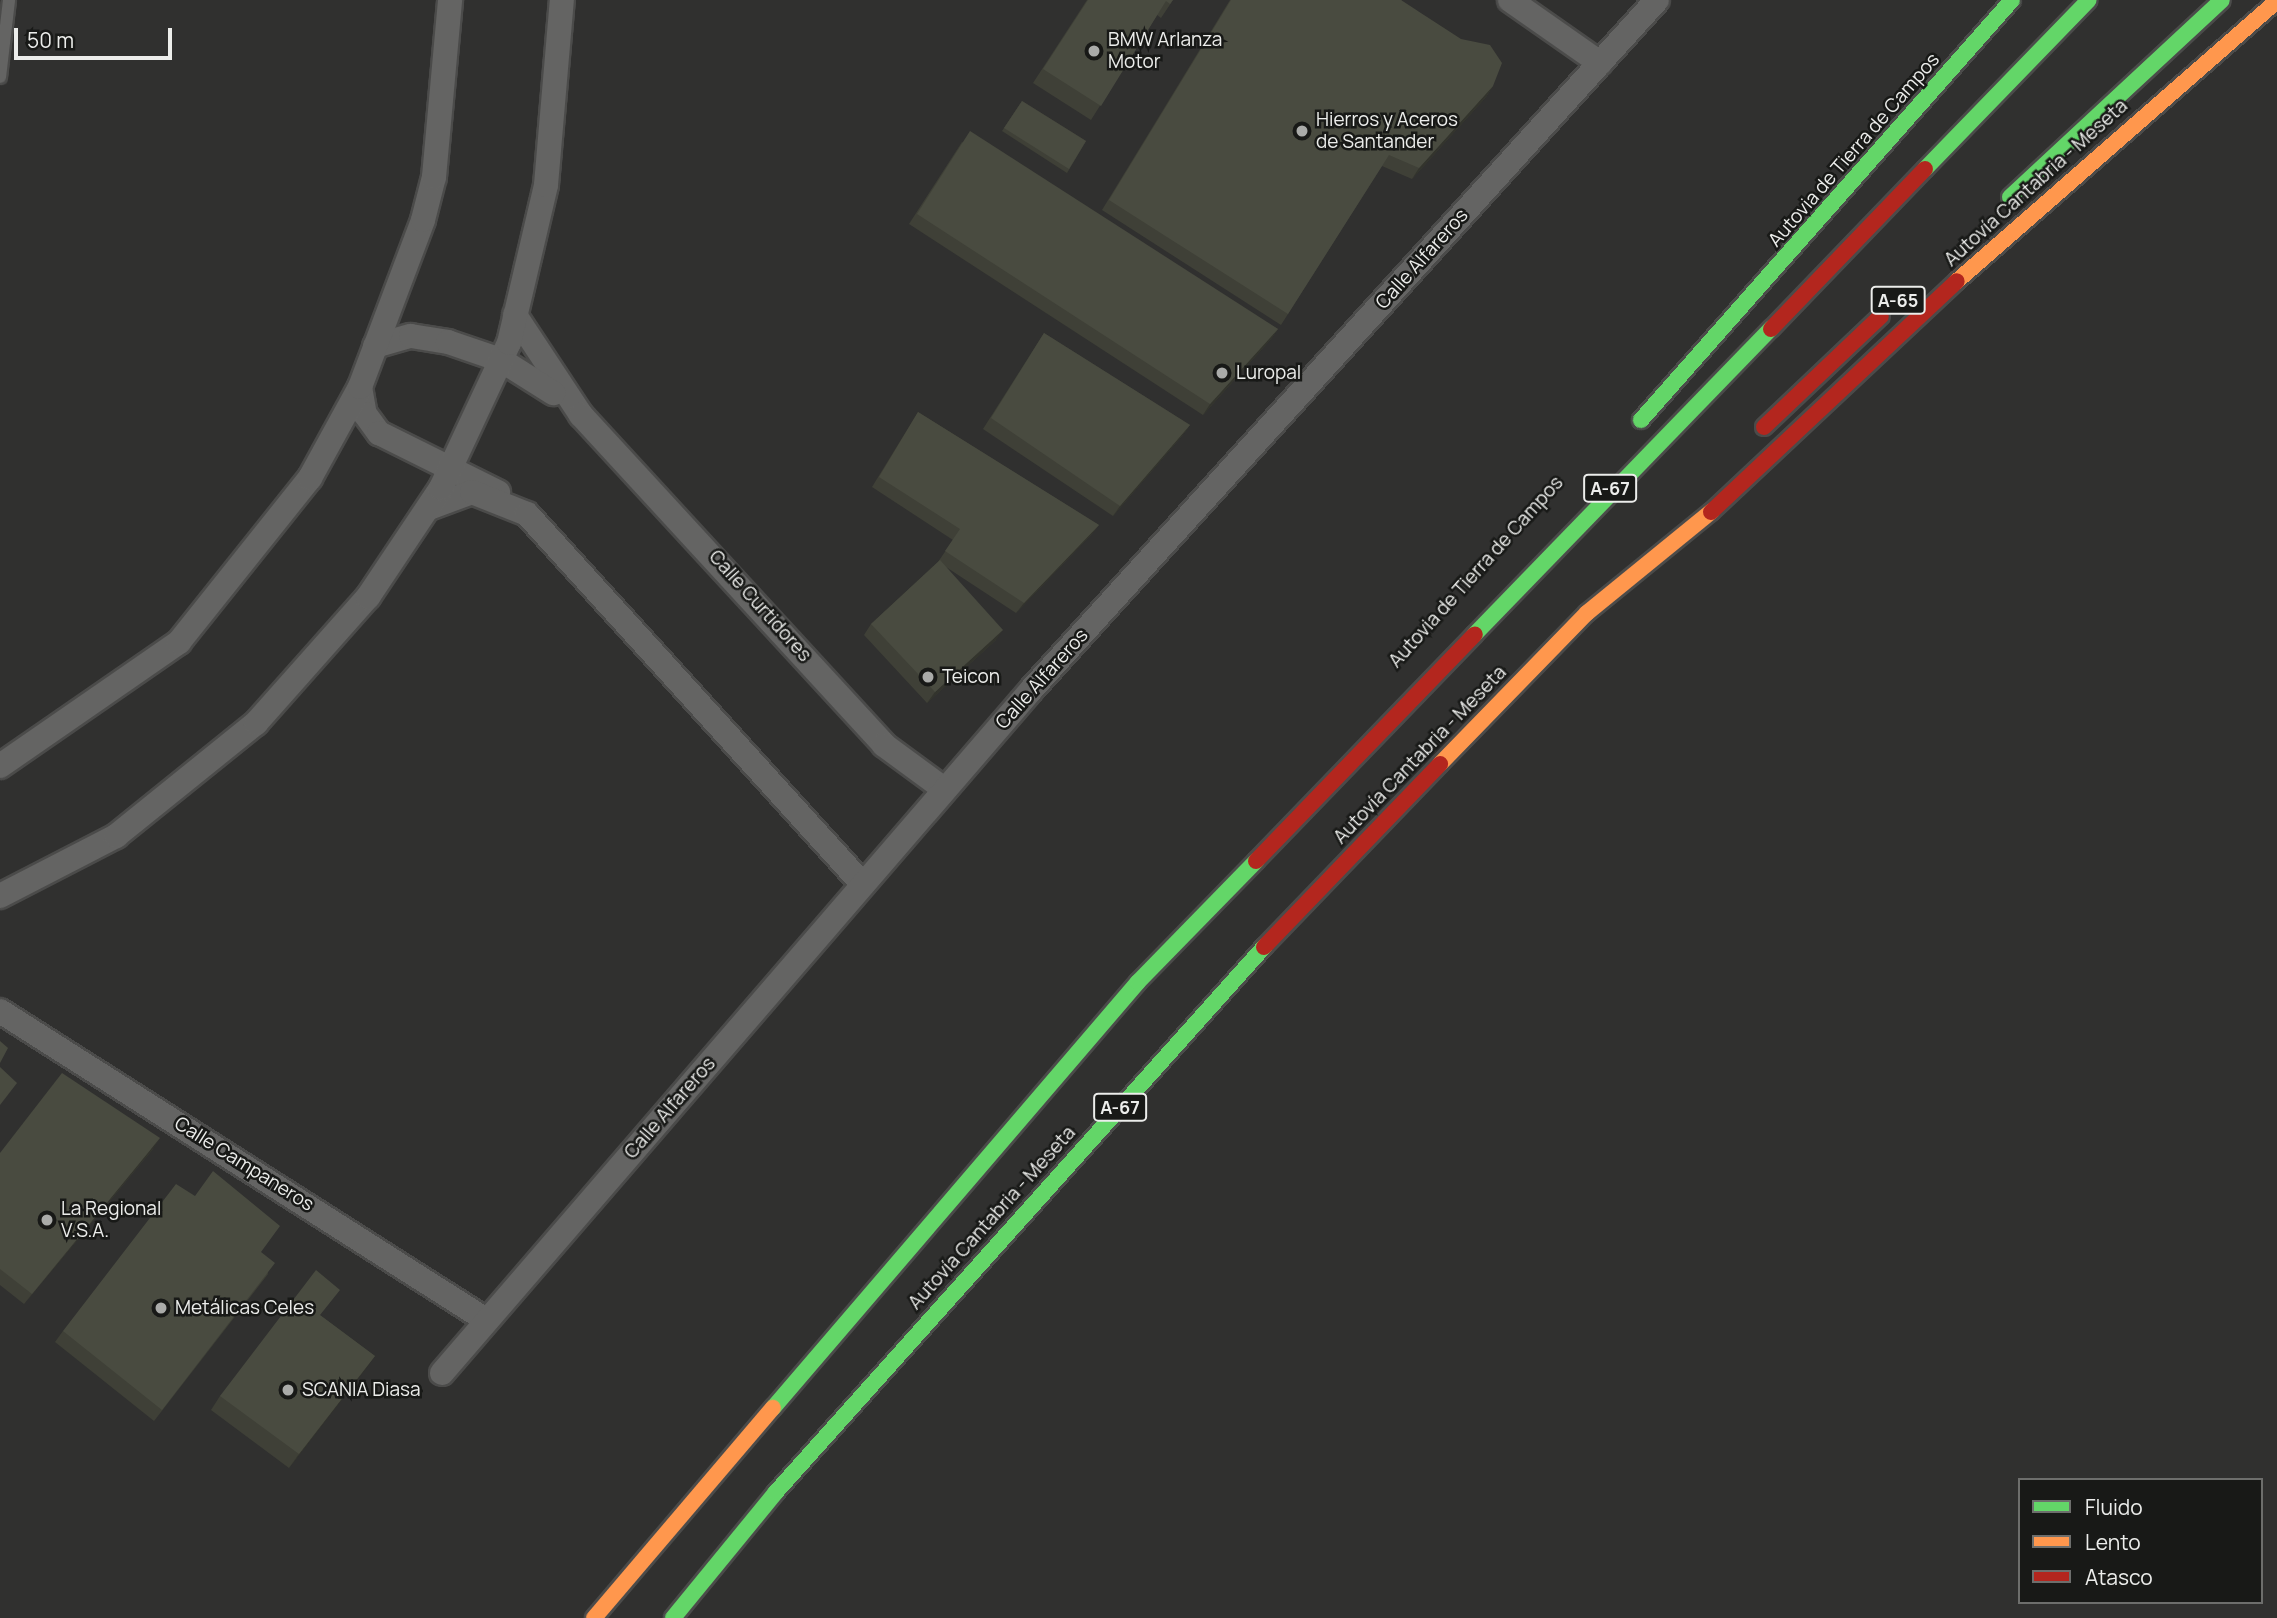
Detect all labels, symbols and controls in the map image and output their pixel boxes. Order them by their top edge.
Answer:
scale bar [18,14,175,58]
text: 50 m [27,26,74,54]
place label: BMW Arlanza Motor [1108,29,1222,73]
marker: BMW Arlanza Motor [1086,43,1102,59]
street label: Autovia de Tierra de Campos [1764,48,1944,252]
street label: Autovía Cantabria - Meseta [1940,95,2132,271]
place label: Hierros y Aceros de Santander [1316,109,1458,153]
marker: Hierros y Aceros de Santander [1294,123,1310,139]
street label: Calle Alfareros [1371,204,1473,314]
road number: A-65 [1870,286,1926,314]
place label: Luropal [1236,362,1301,384]
marker: Luropal [1214,365,1230,381]
street label: Autovia de Tierra de Campos [1384,472,1568,672]
road number: A-67 [1582,474,1638,502]
street label: Calle Curtidores [704,546,816,666]
street label: Calle Alfareros [991,624,1093,734]
street label: Autovía Cantabria - Meseta [1329,661,1511,849]
place label: Teicon [942,666,1000,688]
marker: Teicon [920,669,936,685]
street label: Calle Alfareros [620,1053,720,1163]
road number: A-67 [1092,1092,1148,1122]
street label: Calle Campaneros [170,1112,318,1216]
street label: Autovía Cantabria - Meseta [904,1122,1080,1314]
place label: La Regional V.S.A. [61,1198,161,1242]
marker: La Regional V.S.A. [39,1212,55,1228]
place label: Metálicas Celes [175,1297,314,1319]
marker: Metálicas Celes [153,1300,169,1316]
place label: SCANIA Diasa [302,1379,421,1401]
marker: SCANIA Diasa [280,1382,296,1398]
legend [2018,1478,2263,1604]
text: Fluido [2085,1493,2143,1521]
text: Lento [2085,1528,2141,1556]
text: Atasco [2085,1563,2153,1591]

